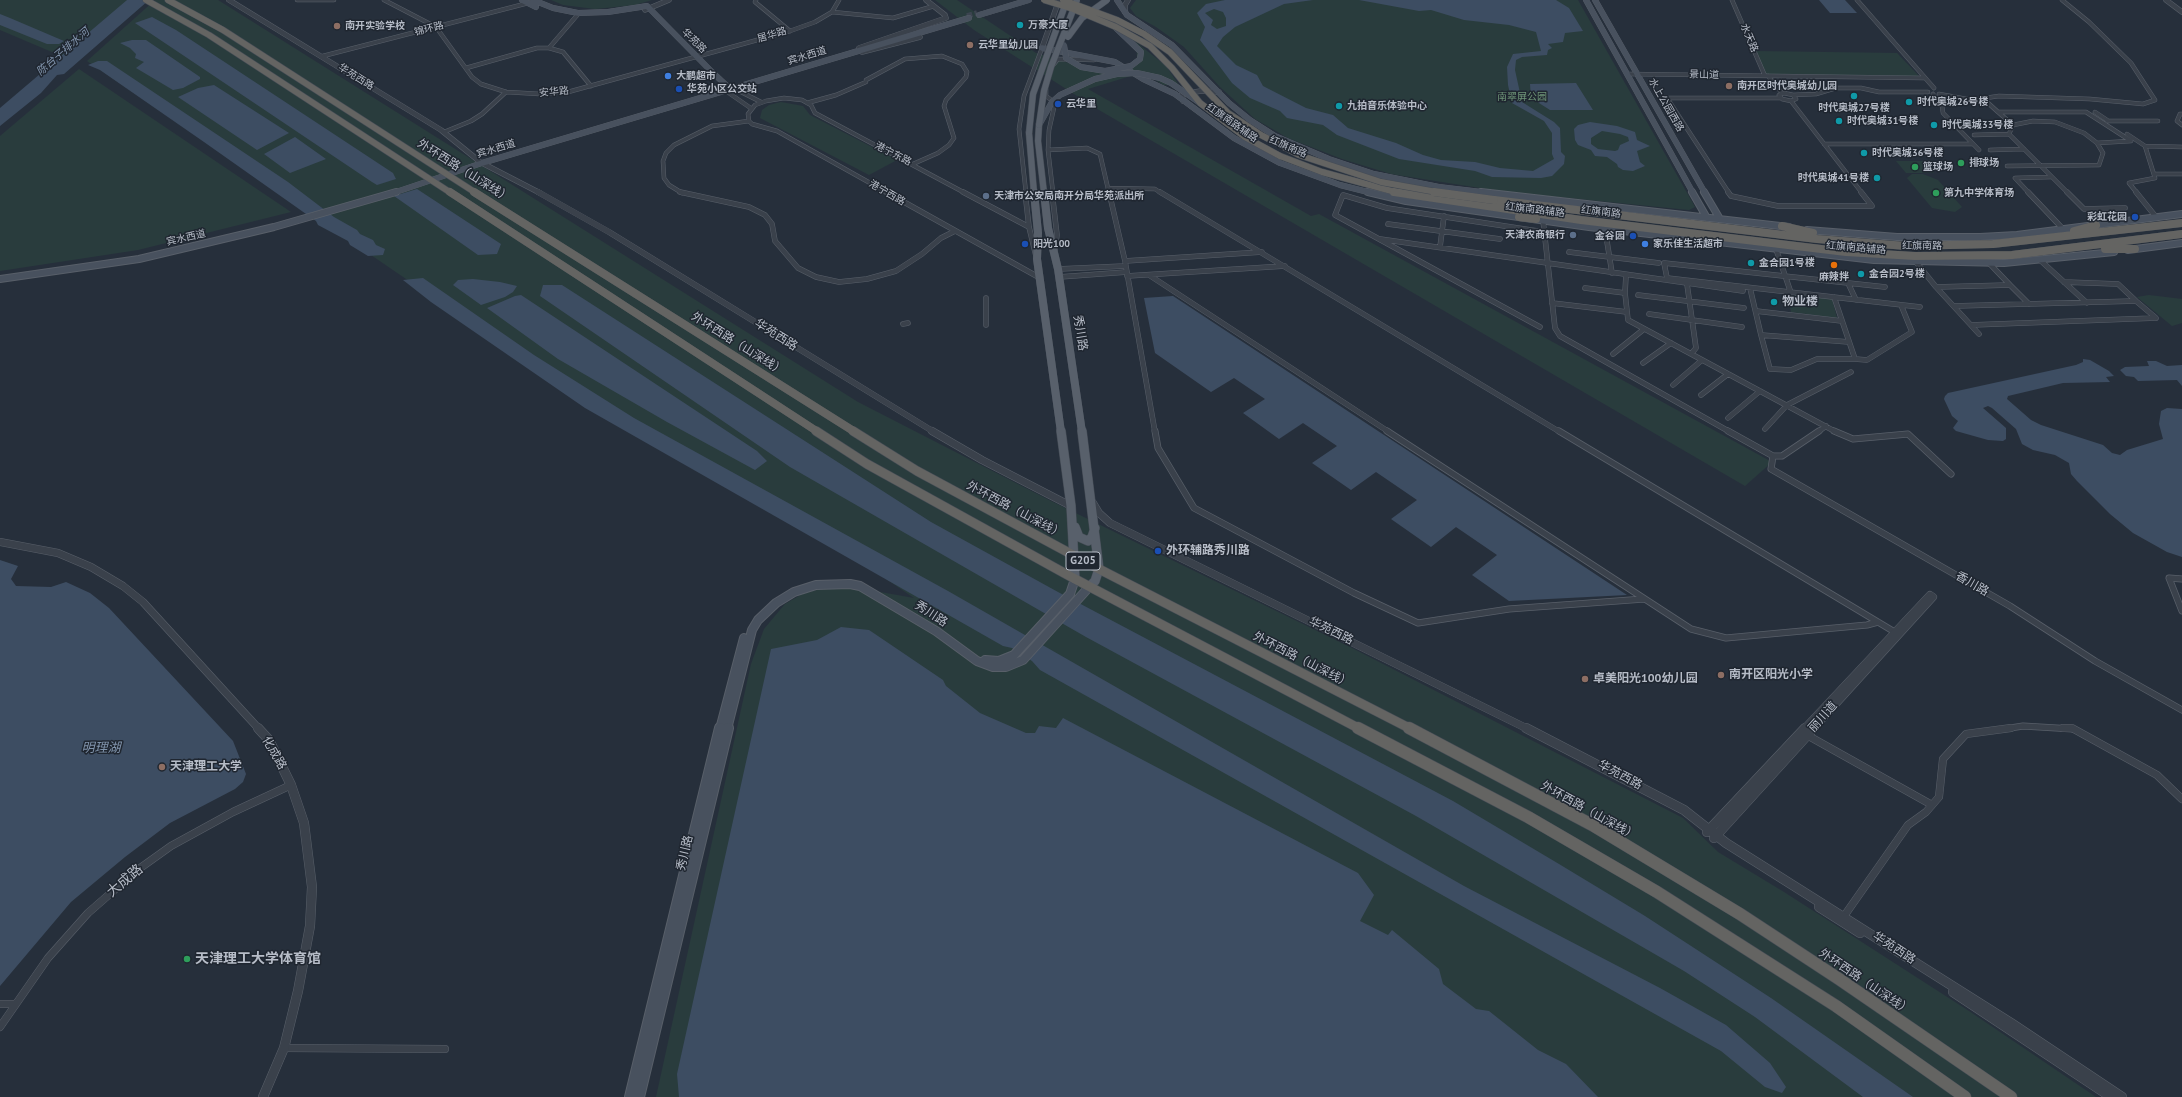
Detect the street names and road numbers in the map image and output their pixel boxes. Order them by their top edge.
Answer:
street label: 锦环路 [413,20,445,38]
street label: 水天路 [1738,22,1760,54]
street label: 居华路 [756,25,788,45]
street label: 华苑路 [679,26,709,56]
street label: 宾水西道 [786,44,828,68]
street label: 华苑西路 [336,61,376,93]
street label: 景山道 [1689,69,1719,81]
street label: 水上公园西路 [1646,76,1686,134]
street label: 安华路 [539,85,569,99]
street label: 红旗南路辅路 [1204,101,1260,145]
street label: 红旗南路 [1267,134,1309,160]
street label: 外环西路（山深线） [414,136,514,206]
street label: 宾水西道 [475,137,517,161]
street label: 港宁东路 [872,140,914,168]
street label: 港宁西路 [867,178,907,208]
street label: 红旗南路辅路 [1504,200,1566,220]
street label: 红旗南路 [1580,204,1622,220]
street label: 宾水西道 [165,228,207,248]
street label: 红旗南路辅路 [1826,239,1886,257]
street label: 红旗南路 [1902,240,1942,252]
street label: 外环西路（山深线） [688,309,788,379]
street label: 秀川路 [1070,314,1090,352]
street label: 华苑西路 [752,316,800,354]
street label: 外环西路（山深线） [964,478,1066,542]
road number: G205 [1066,552,1100,570]
street label: 香川路 [1953,569,1991,599]
street label: 秀川路 [912,598,950,630]
street label: 华苑西路 [1306,614,1356,648]
street label: 外环西路（山深线） [1251,629,1353,691]
street label: 丽川道 [1806,699,1840,735]
street label: 化成路 [259,734,289,772]
street label: 华苑西路 [1595,757,1645,793]
street label: 外环西路（山深线） [1538,779,1640,843]
street label: 秀川路 [674,834,696,872]
street label: 大成路 [104,861,146,901]
street label: 华苑西路 [1870,929,1918,967]
street label: 外环西路（山深线） [1816,946,1914,1018]

